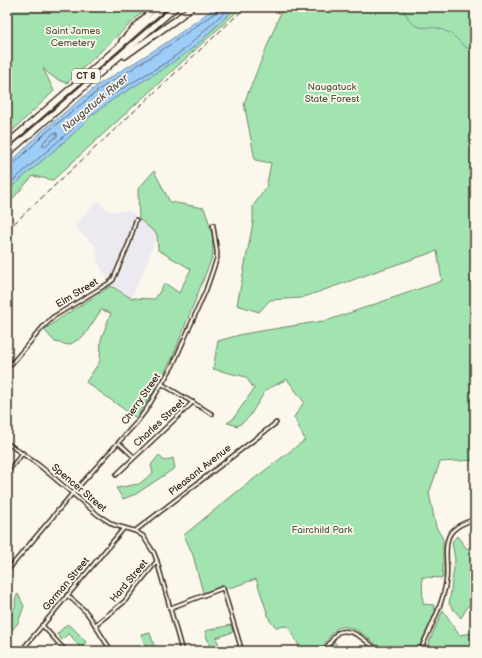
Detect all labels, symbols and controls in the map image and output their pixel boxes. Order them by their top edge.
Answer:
park label: Saint James Cemetery [46,25,100,49]
road number: CT 8 [72,69,100,83]
water label: Naugatuck River [59,71,131,134]
park label: Naugatuck State Forest [305,81,359,105]
street label: Elm Street [54,276,100,310]
street label: Cherry Street [119,371,163,427]
street label: Charles Street [131,396,187,450]
street label: Pleasant Avenue [167,442,234,498]
street label: Spencer Street [49,461,109,515]
park label: Fairchild Park [292,524,353,536]
street label: Gorman Street [40,555,92,613]
street label: Hard Street [108,557,150,605]

